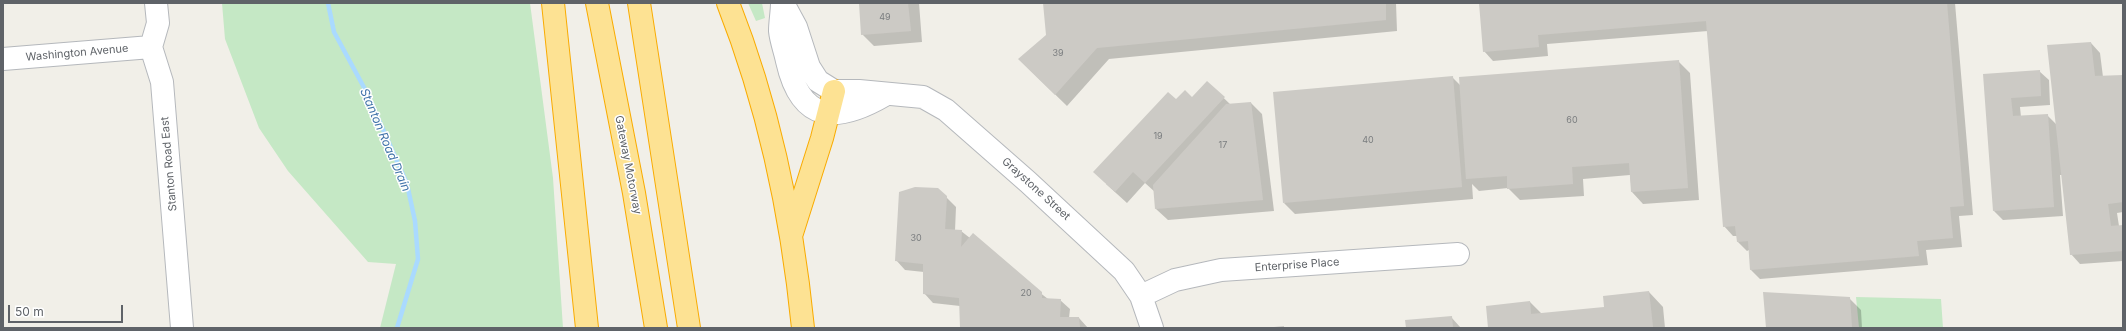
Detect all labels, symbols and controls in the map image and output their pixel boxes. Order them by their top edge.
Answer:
house number: 49 [879,12,891,22]
street label: Washington Avenue [25,42,129,64]
house number: 39 [1052,48,1064,58]
water label: Stanton Road Drain [357,86,413,194]
street label: Gateway Motorway [612,114,644,216]
house number: 60 [1566,115,1578,125]
street label: Stanton Road East [158,116,180,212]
house number: 19 [1153,131,1163,141]
house number: 40 [1362,135,1374,145]
house number: 17 [1219,140,1227,150]
street label: Graystone Street [999,155,1073,223]
house number: 30 [910,233,922,243]
street label: Enterprise Place [1254,255,1340,275]
house number: 20 [1020,288,1032,298]
scale bar [10,297,125,323]
text: 50 m [15,304,44,319]

